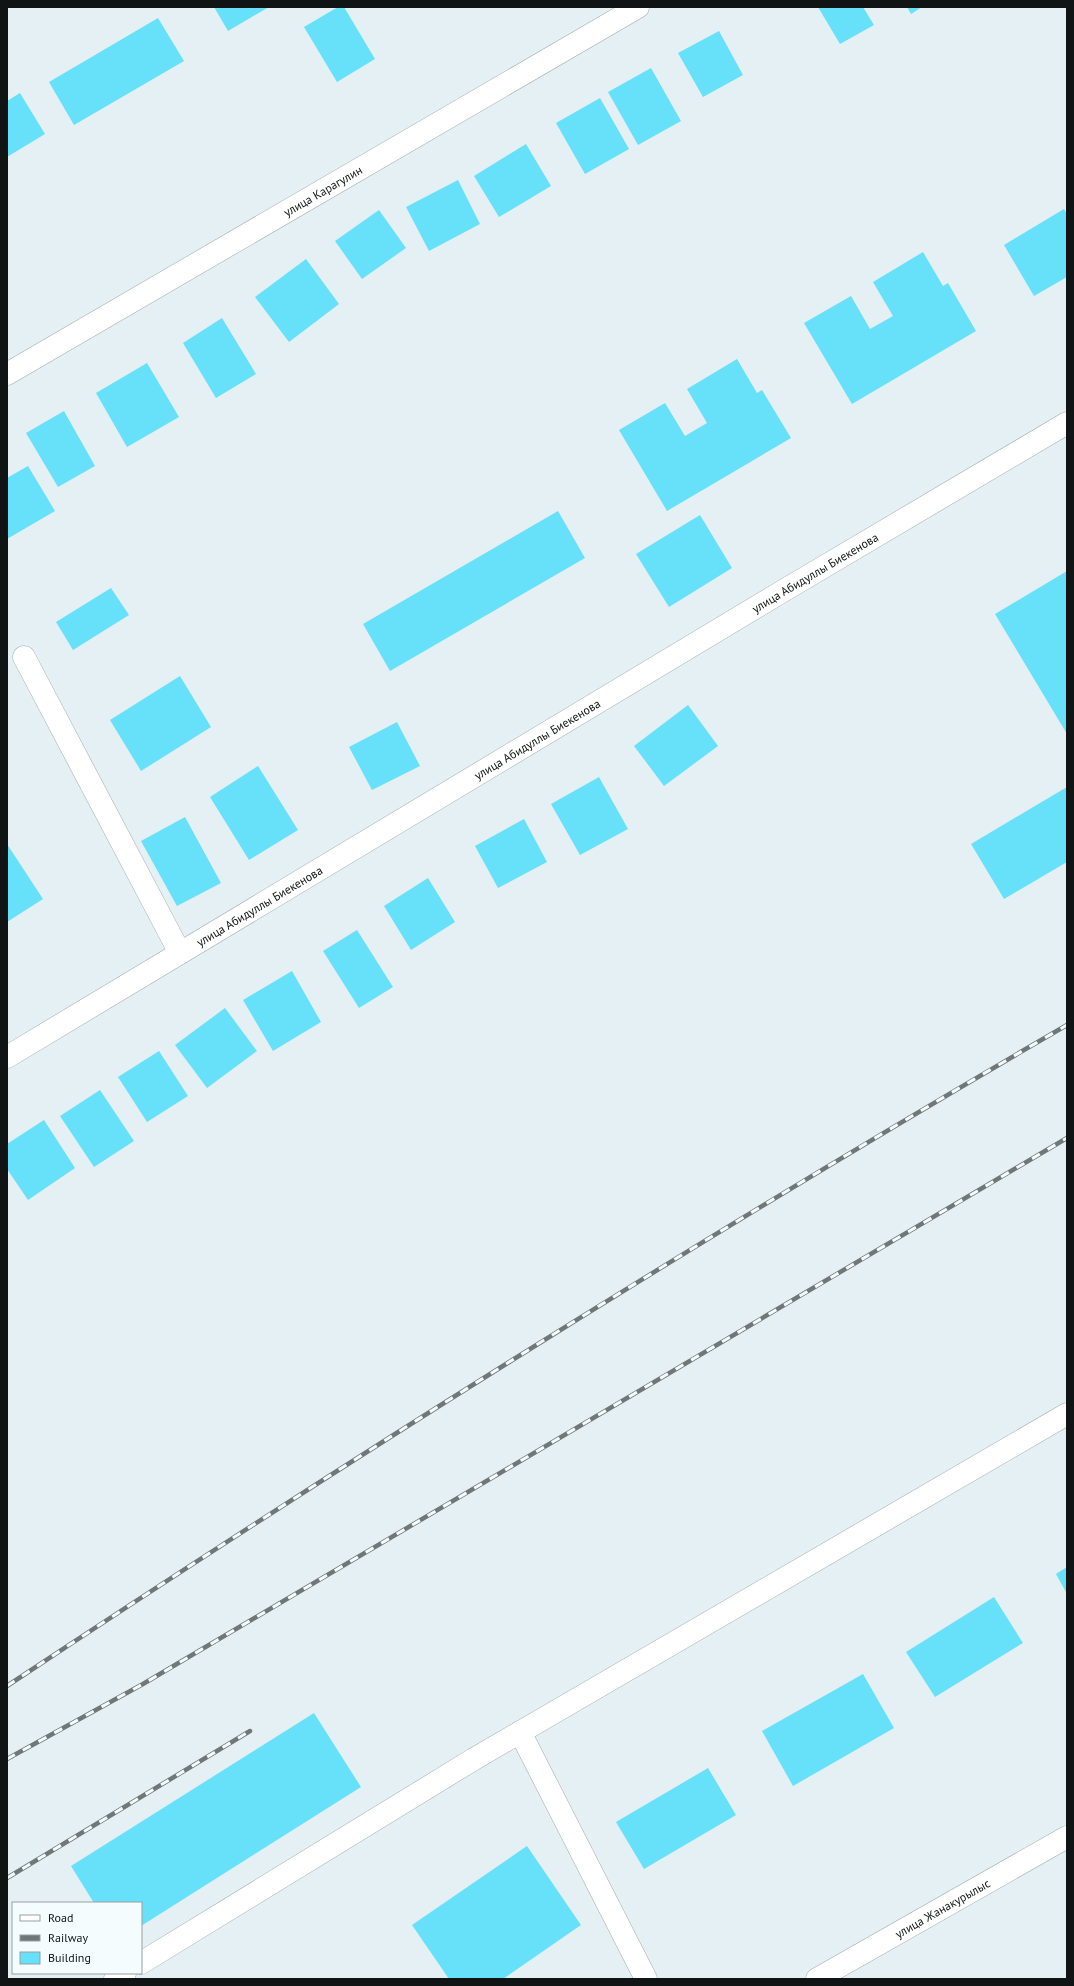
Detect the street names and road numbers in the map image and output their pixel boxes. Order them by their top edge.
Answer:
street label: улица Карагулин [280,162,365,219]
street label: улица Абидуллы Биекенова [749,529,881,616]
street label: улица Абидуллы Биекенова [471,695,603,782]
street label: улица Абидуллы Биекенова [193,862,325,949]
street label: улица Жанакурылыс [892,1875,993,1941]

